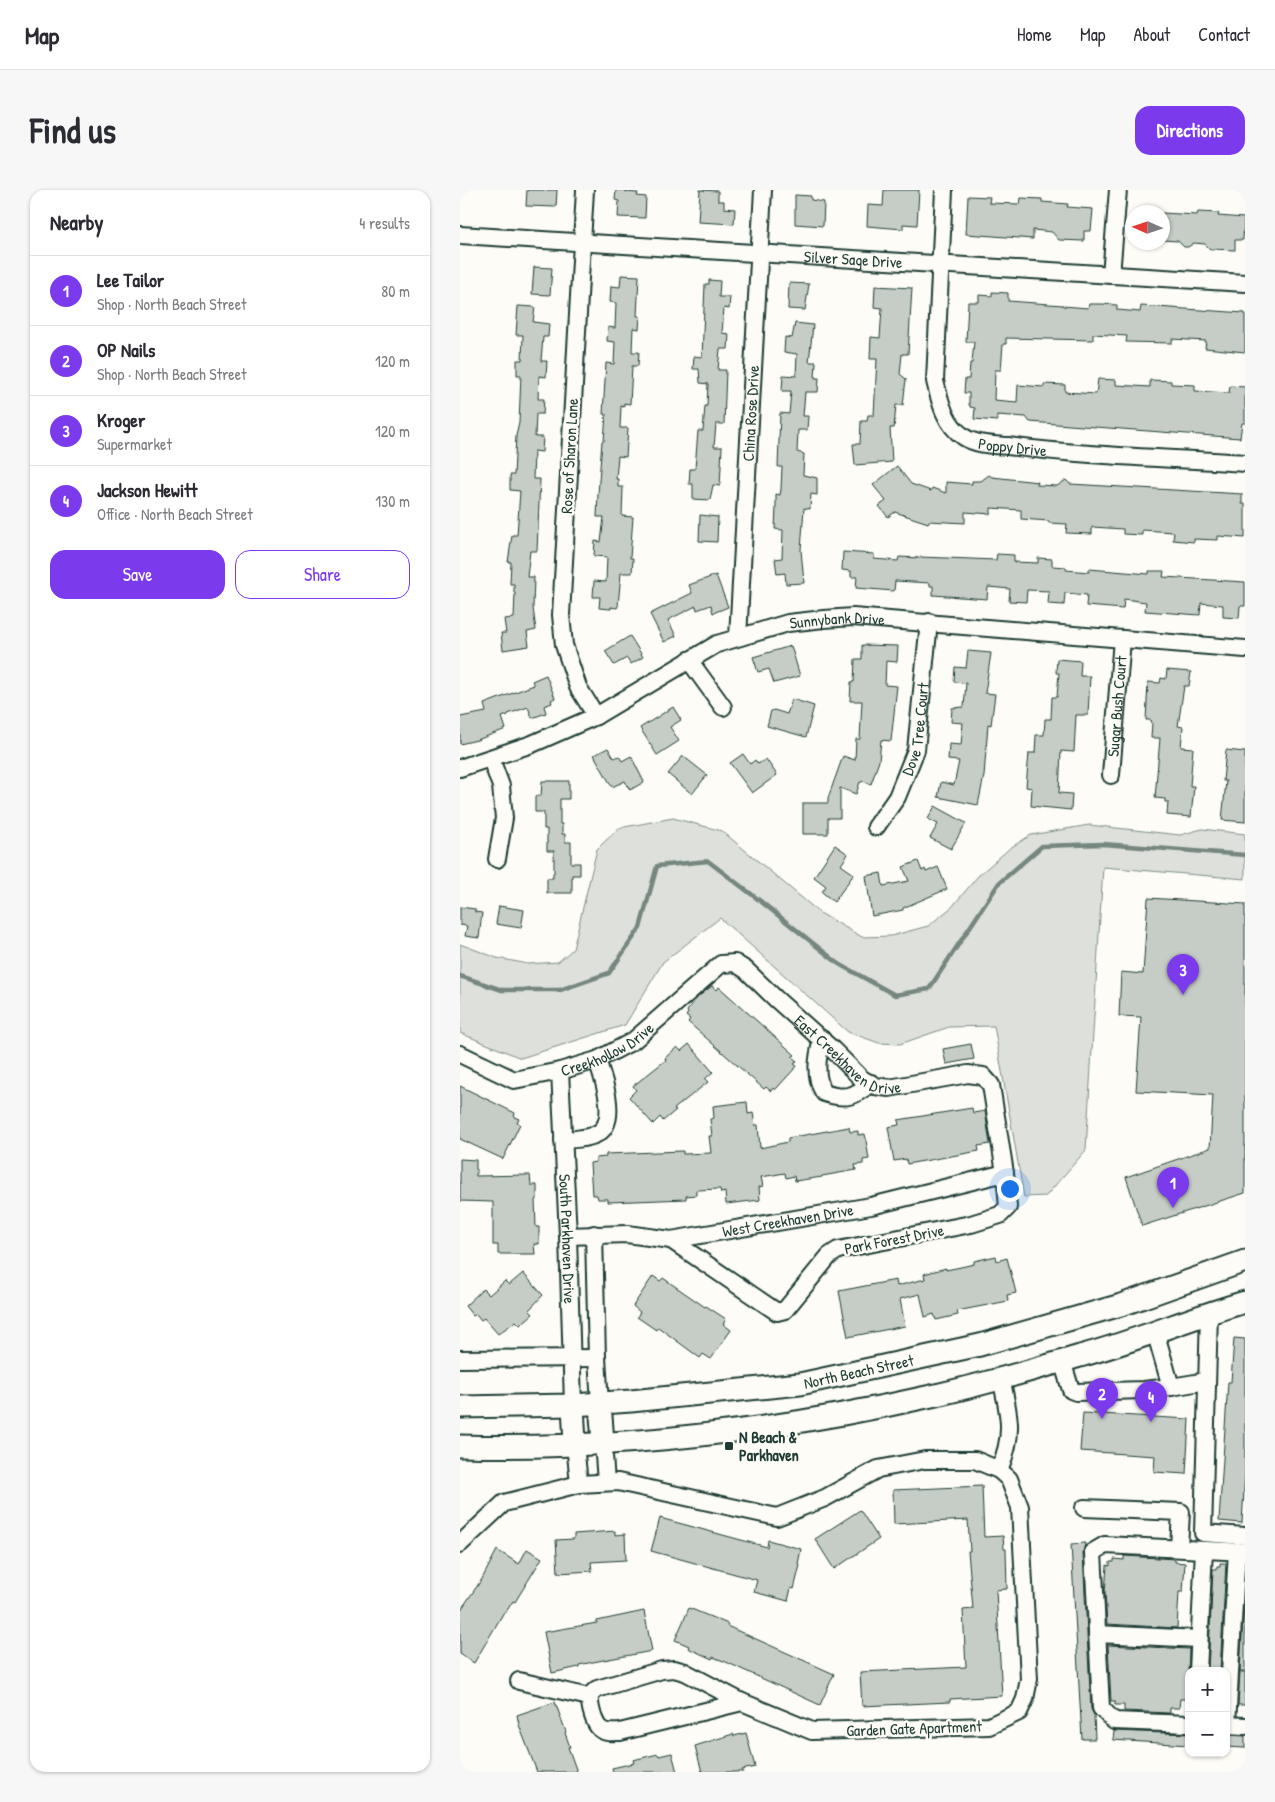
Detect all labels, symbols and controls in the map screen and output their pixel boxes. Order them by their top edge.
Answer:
text: Map [25,19,59,51]
text: Home [1017,22,1052,47]
text: Map [1080,22,1105,47]
text: About [1133,22,1170,47]
text: Contact [1198,22,1250,47]
button: Directions [1135,106,1245,155]
text: Find us [30,107,116,154]
north arrow [1125,205,1170,250]
text: Nearby [50,208,103,237]
text: 4 results [359,212,410,234]
street label: Silver Sage Drive [803,245,904,273]
text: Lee Tailor [97,267,164,293]
text: 1 [63,280,69,302]
text: 80 m [381,280,410,302]
text: Shop · North Beach Street [97,293,247,315]
text: OP Nails [97,337,155,363]
text: 2 [62,350,70,372]
text: 120 m [375,350,410,372]
text: Shop · North Beach Street [97,363,247,385]
street label: China Rose Drive [737,364,764,462]
street label: Rose of Sharon Lane [555,397,583,514]
text: Kroger [97,407,145,433]
text: 3 [62,420,70,442]
text: 120 m [375,420,410,442]
street label: Poppy Drive [977,432,1048,461]
text: Supermarket [97,433,172,455]
text: Jackson Hewitt [97,477,197,503]
text: 4 [63,490,69,512]
text: 130 m [375,490,410,512]
text: Office · North Beach Street [97,503,253,525]
button: Save [50,550,225,599]
button: Share [235,550,410,599]
street label: Sunnybank Drive [788,606,886,634]
street label: Sugar Bush Court [1102,654,1132,758]
street label: Dove Tree Court [896,681,934,779]
pin: 3 [1167,954,1199,995]
street label: East Creekhaven Drive [790,1010,903,1099]
street label: Creekhollow Drive [558,1017,659,1081]
pin: 1 [1157,1167,1189,1208]
street label: South Parkhaven Drive [554,1173,581,1305]
your location [997,1176,1023,1202]
street label: West Creekhaven Drive [721,1198,856,1242]
street label: Park Forest Drive [842,1218,946,1259]
street label: North Beach Street [802,1349,916,1394]
pin: 2 [1086,1378,1118,1419]
pin: 4 [1135,1381,1167,1422]
place label: N Beach & Parkhaven [739,1426,799,1466]
marker: N Beach & Parkhaven [723,1440,735,1452]
map controls [1185,1667,1230,1757]
button: + [1185,1667,1230,1712]
button: − [1185,1712,1230,1757]
street label: Garden Gate Apartment [846,1715,983,1741]

